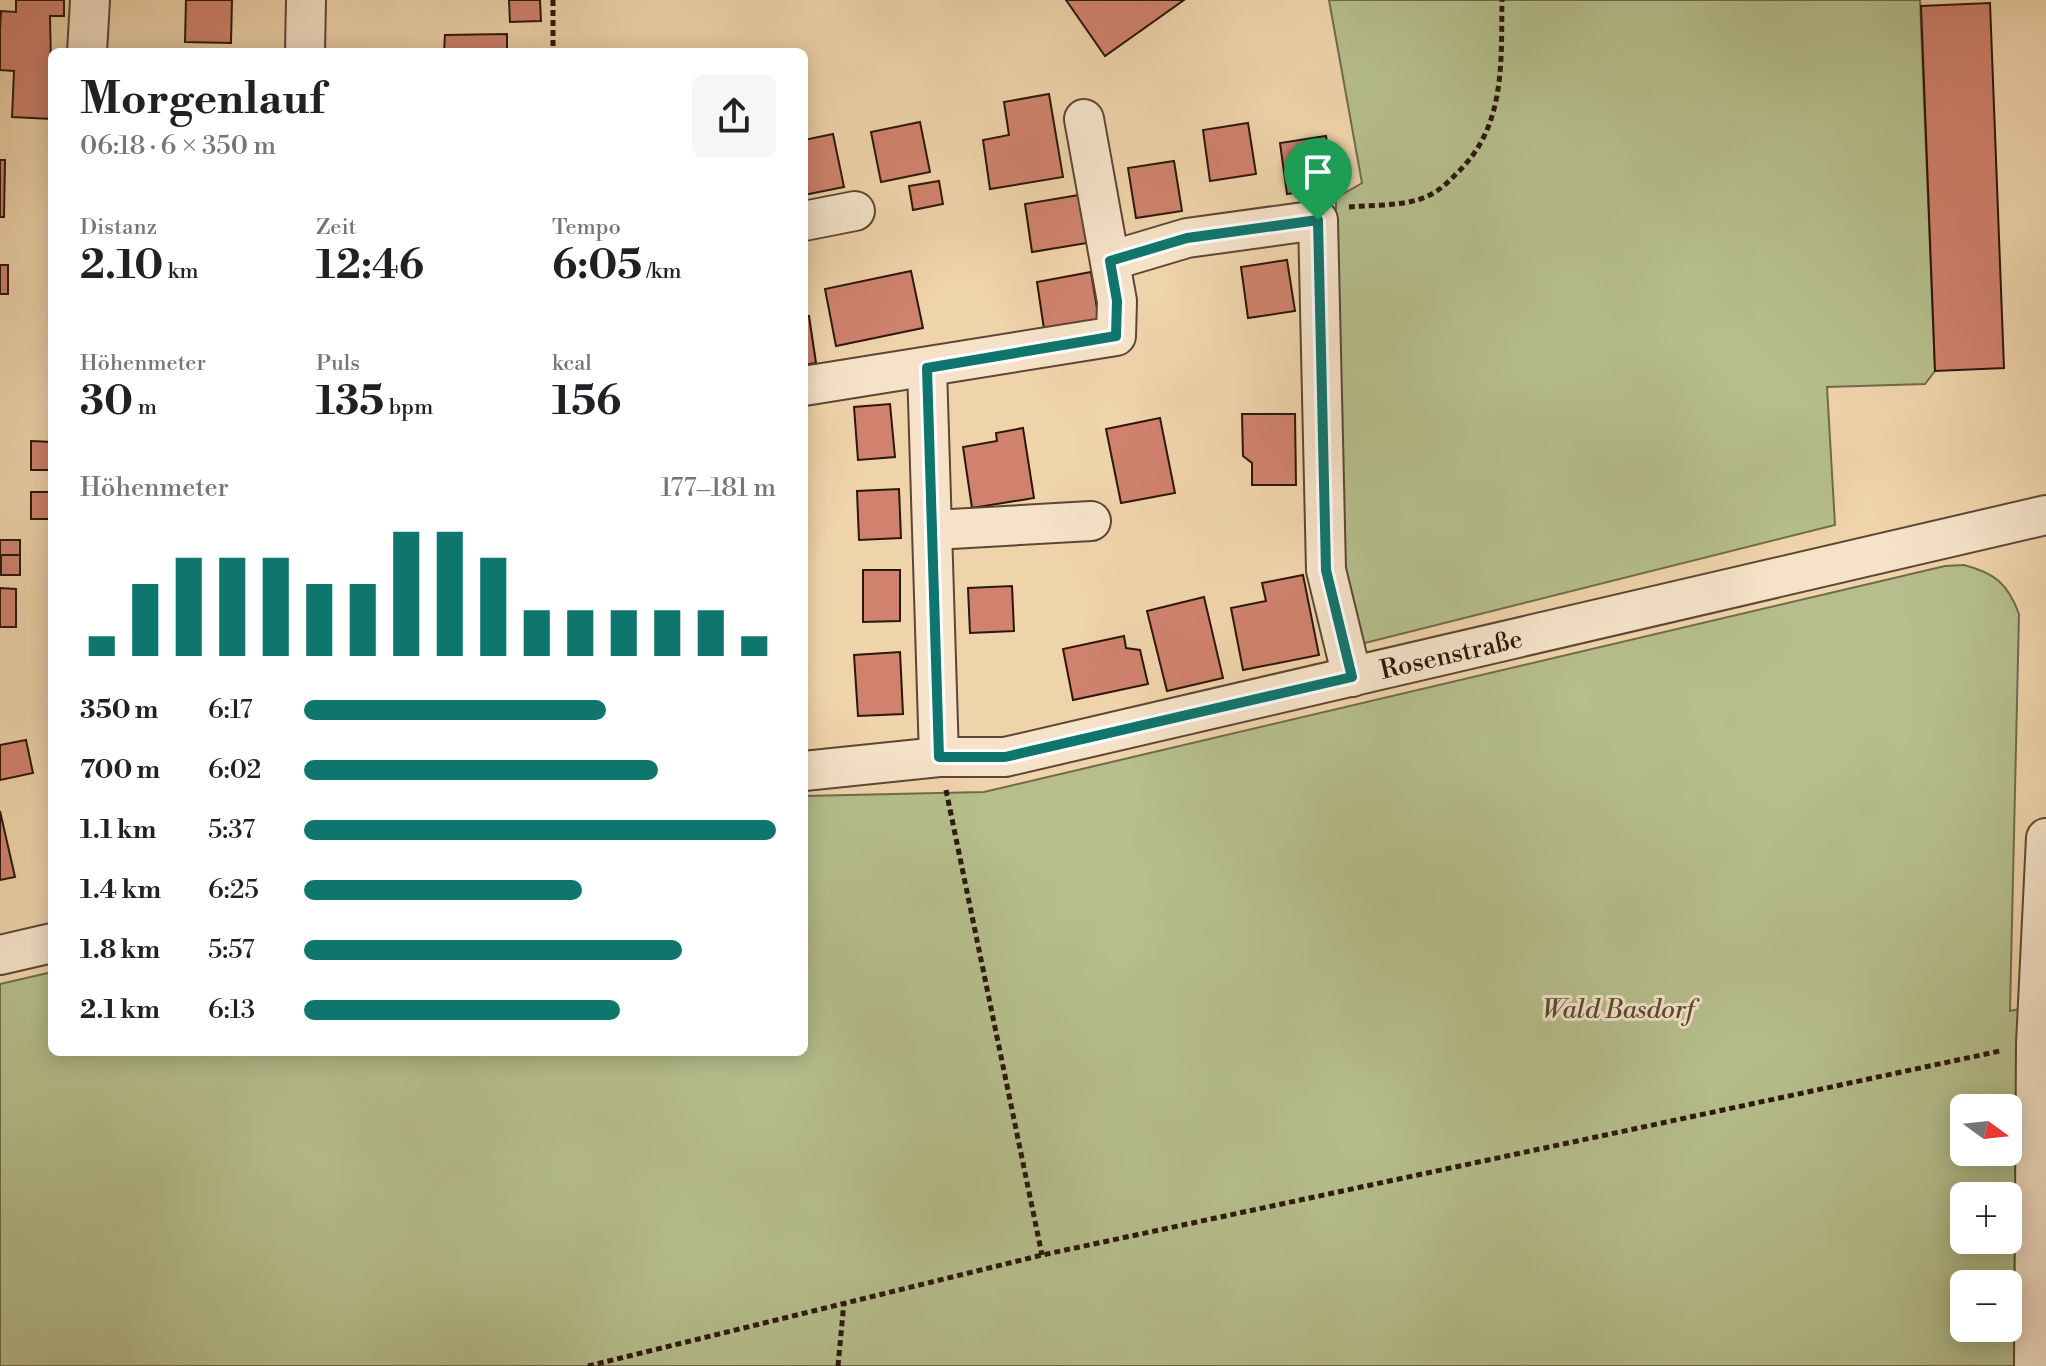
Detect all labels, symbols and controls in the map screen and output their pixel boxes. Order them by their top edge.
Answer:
text: Morgenlauf [80,72,325,127]
button: share [692,74,776,158]
text: 06:18 · 6 × 350 m [80,130,276,162]
pin [1284,138,1352,220]
icon: arrive [1296,150,1340,194]
text: Distanz [80,214,157,241]
text: Zeit [316,214,356,241]
text: Tempo [552,214,621,241]
text: 2.10 [80,241,163,291]
text: 12:46 [316,241,424,291]
text: 6:05 [552,241,642,291]
text: km [163,258,199,285]
text: /km [642,258,682,285]
text: Höhenmeter [80,350,206,377]
text: Puls [316,350,360,377]
text: kcal [552,350,592,377]
text: 30 [80,377,133,427]
text: 135 [316,377,384,427]
text: 156 [552,377,621,427]
text: m [133,394,157,421]
text: bpm [384,394,433,421]
text: Höhenmeter [80,472,229,504]
text: 177–181 m [661,472,776,504]
street label: Rosenstraße [1377,623,1526,687]
text: 350 m [80,694,159,726]
text: 6:17 [208,694,253,726]
text: 700 m [80,754,160,786]
text: 6:02 [208,754,261,786]
text: 1.1 km [80,814,156,846]
text: 5:37 [208,814,255,846]
text: 1.4 km [80,874,161,906]
text: 6:25 [208,874,259,906]
text: 1.8 km [80,934,160,966]
text: 5:57 [208,934,255,966]
text: 2.1 km [80,994,160,1026]
text: 6:13 [208,994,255,1026]
park label: Wald Basdorf [1542,994,1700,1026]
north arrow [1950,1094,2022,1166]
map controls [1950,1094,2022,1342]
button: + [1950,1182,2022,1254]
button: − [1950,1270,2022,1342]

